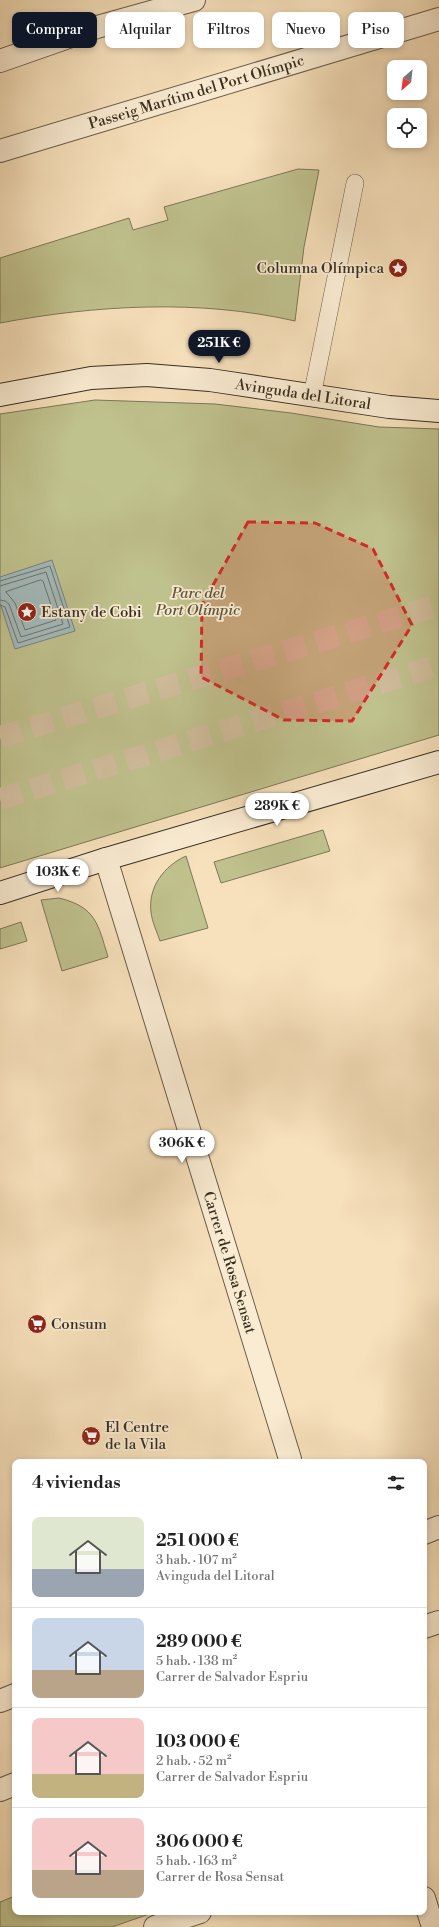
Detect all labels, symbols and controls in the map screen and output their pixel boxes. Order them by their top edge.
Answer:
chip: Comprar [12,12,97,48]
chip: Alquilar [105,12,185,48]
chip: Filtros [193,12,264,48]
chip: Nuevo [272,12,340,48]
chip: Piso [348,12,404,48]
street label: Passeig Marítim del Port Olímpic [86,51,307,134]
north arrow [387,60,427,100]
map controls [387,60,427,148]
button: locate [387,108,427,148]
place icon: Columna Olímpica [387,257,409,279]
place label: Columna Olímpica [257,259,384,278]
pin: 251K € [186,330,252,364]
text: 251K € [197,335,241,351]
street label: Avinguda del Litoral [233,375,373,414]
park label: Parc del Port Olímpic [155,584,240,620]
place icon: Estany de Cobi [16,601,38,623]
place label: Estany de Cobi [41,603,142,622]
pin: 289K € [244,793,310,827]
text: 289K € [254,798,300,814]
pin: 103K € [25,859,91,893]
text: 103K € [36,864,80,880]
pin: 306K € [149,1130,215,1164]
text: 306K € [159,1135,205,1151]
street label: Carrer de Rosa Sensat [198,1189,260,1337]
supermarket icon: Consum [26,1313,48,1335]
place label: Consum [51,1315,107,1334]
place label: El Centre de la Vila [105,1418,169,1454]
supermarket icon: El Centre de la Vila [80,1425,102,1447]
text: 4 viviendas [32,1472,120,1494]
icon: filters [385,1472,407,1494]
text: 251 000 € [156,1530,239,1552]
icon: home [64,1533,112,1581]
text: 3 hab. · 107 m² [156,1552,237,1568]
text: Avinguda del Litoral [156,1568,275,1584]
text: 289 000 € [156,1631,242,1653]
icon: home [64,1634,112,1682]
text: 5 hab. · 138 m² [156,1653,237,1669]
text: Carrer de Salvador Espriu [156,1669,308,1685]
text: 103 000 € [156,1731,240,1753]
icon: home [64,1734,112,1782]
text: 2 hab. · 52 m² [156,1753,231,1769]
text: Carrer de Salvador Espriu [156,1769,308,1785]
text: 306 000 € [156,1831,243,1853]
icon: home [64,1834,112,1882]
text: 5 hab. · 163 m² [156,1853,237,1869]
text: Carrer de Rosa Sensat [156,1869,284,1885]

